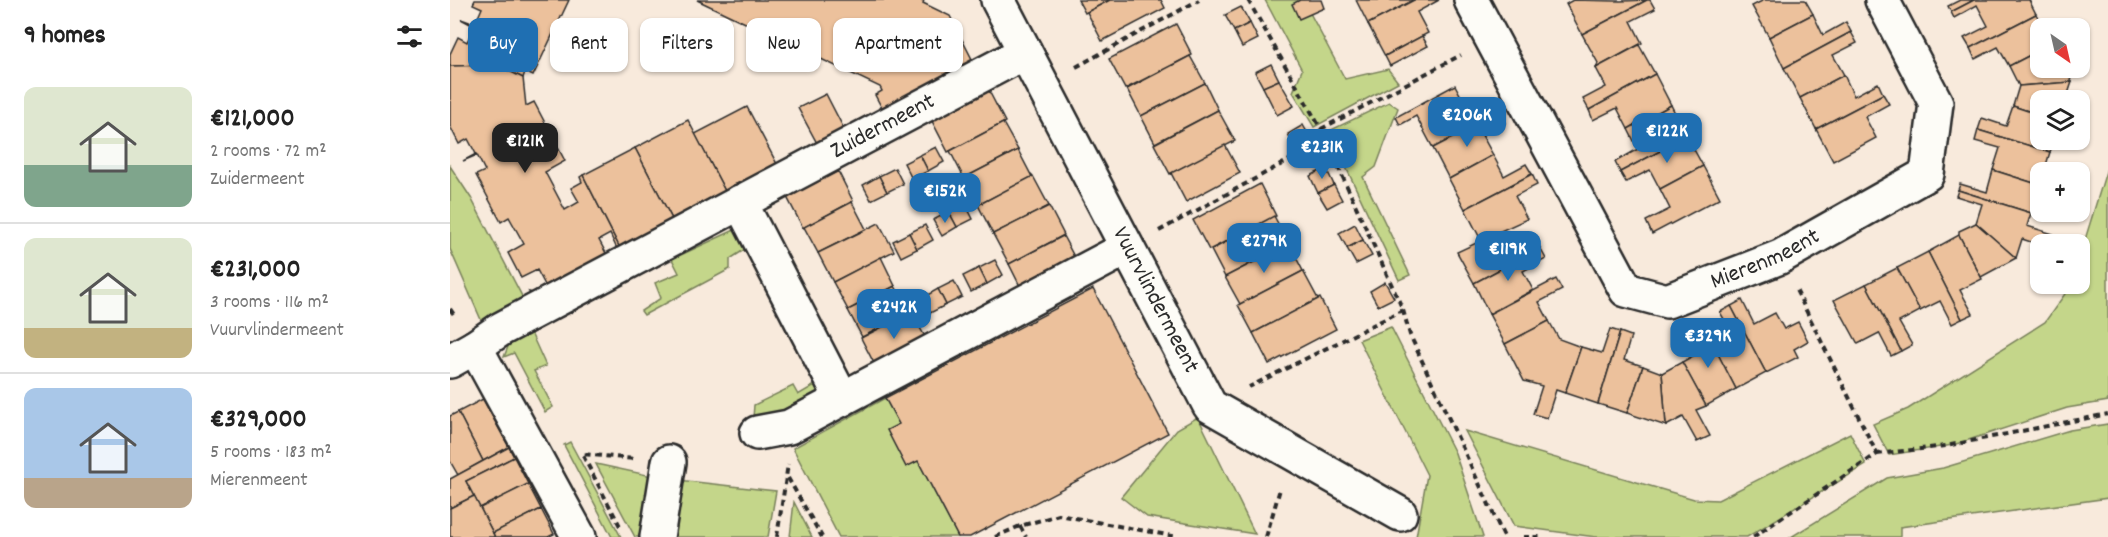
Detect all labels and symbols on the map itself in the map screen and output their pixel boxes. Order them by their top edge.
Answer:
north arrow [2030,18,2090,78]
street label: Zuidermeent [825,85,942,169]
pin: €206K [1425,97,1509,148]
pin: €122K [1625,113,1709,164]
pin: €121K [483,123,567,174]
pin: €231K [1280,129,1364,180]
pin: €152K [903,173,987,224]
street label: Mierenmeent [1706,220,1827,299]
street label: Vuurvlindermeent [1103,221,1207,380]
pin: €279K [1222,223,1306,274]
pin: €119K [1466,231,1550,282]
pin: €242K [852,289,936,340]
pin: €329K [1666,318,1750,369]

